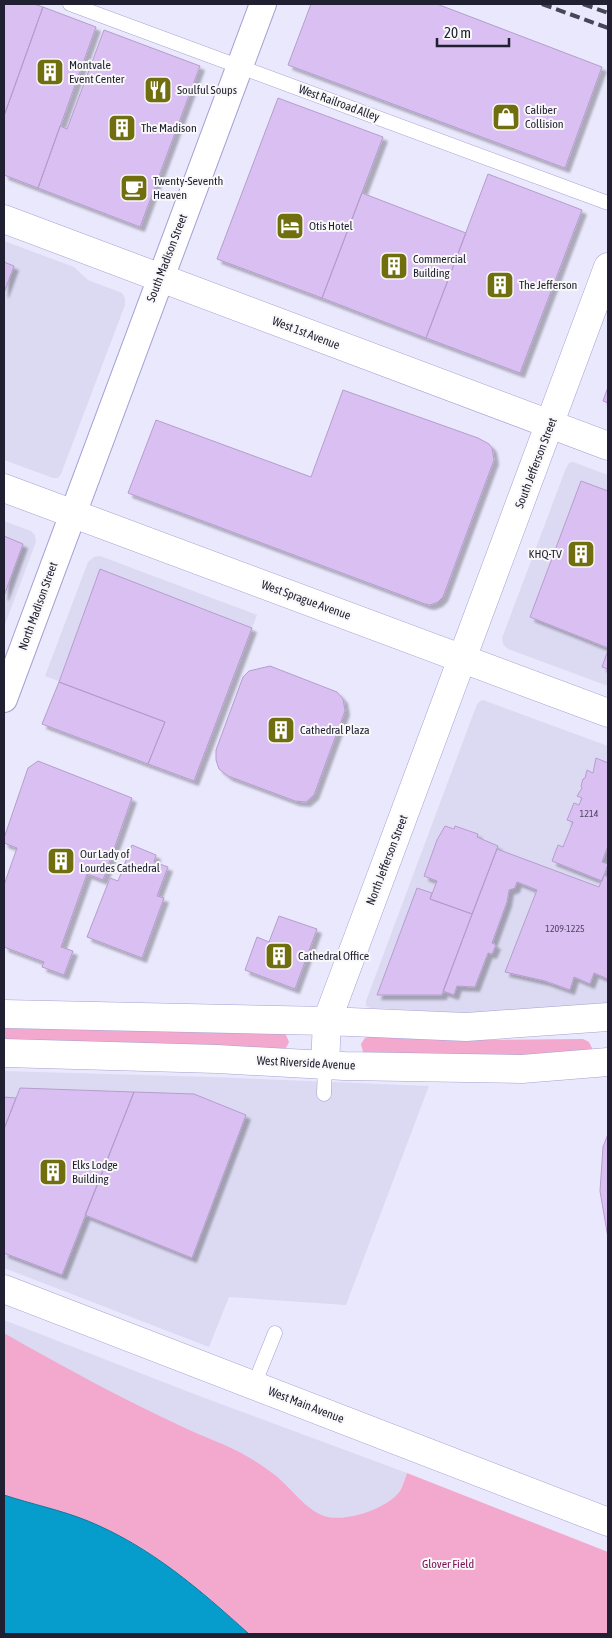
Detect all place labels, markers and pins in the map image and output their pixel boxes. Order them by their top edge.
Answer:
building icon: Montvale Event Center [35,57,65,87]
place label: Montvale Event Center [69,58,125,86]
restaurant icon: Soulful Soups [143,75,173,105]
place label: Soulful Soups [177,83,237,97]
shop icon: Caliber Collision [491,102,521,132]
place label: Caliber Collision [525,103,564,131]
building icon: The Madison [107,113,137,143]
place label: The Madison [141,121,197,135]
cafe icon: Twenty-Seventh Heaven [119,173,149,203]
place label: Twenty-Seventh Heaven [153,174,223,202]
hotel icon: Otis Hotel [275,211,305,241]
place label: Otis Hotel [309,219,354,233]
building icon: Commercial Building [379,251,409,281]
place label: Commercial Building [413,252,467,280]
building icon: The Jefferson [485,270,515,300]
place label: The Jefferson [519,278,577,292]
building icon: KHQ-TV [566,539,596,569]
place label: KHQ-TV [529,547,562,561]
building icon: Cathedral Plaza [266,715,296,745]
place label: Cathedral Plaza [300,723,370,737]
building icon: Our Lady of Lourdes Cathedral [46,846,76,876]
place label: Our Lady of Lourdes Cathedral [80,847,161,875]
building icon: Cathedral Office [264,941,294,971]
place label: Cathedral Office [298,949,369,963]
building icon: Elks Lodge Building [38,1157,68,1187]
place label: Elks Lodge Building [72,1158,118,1186]

